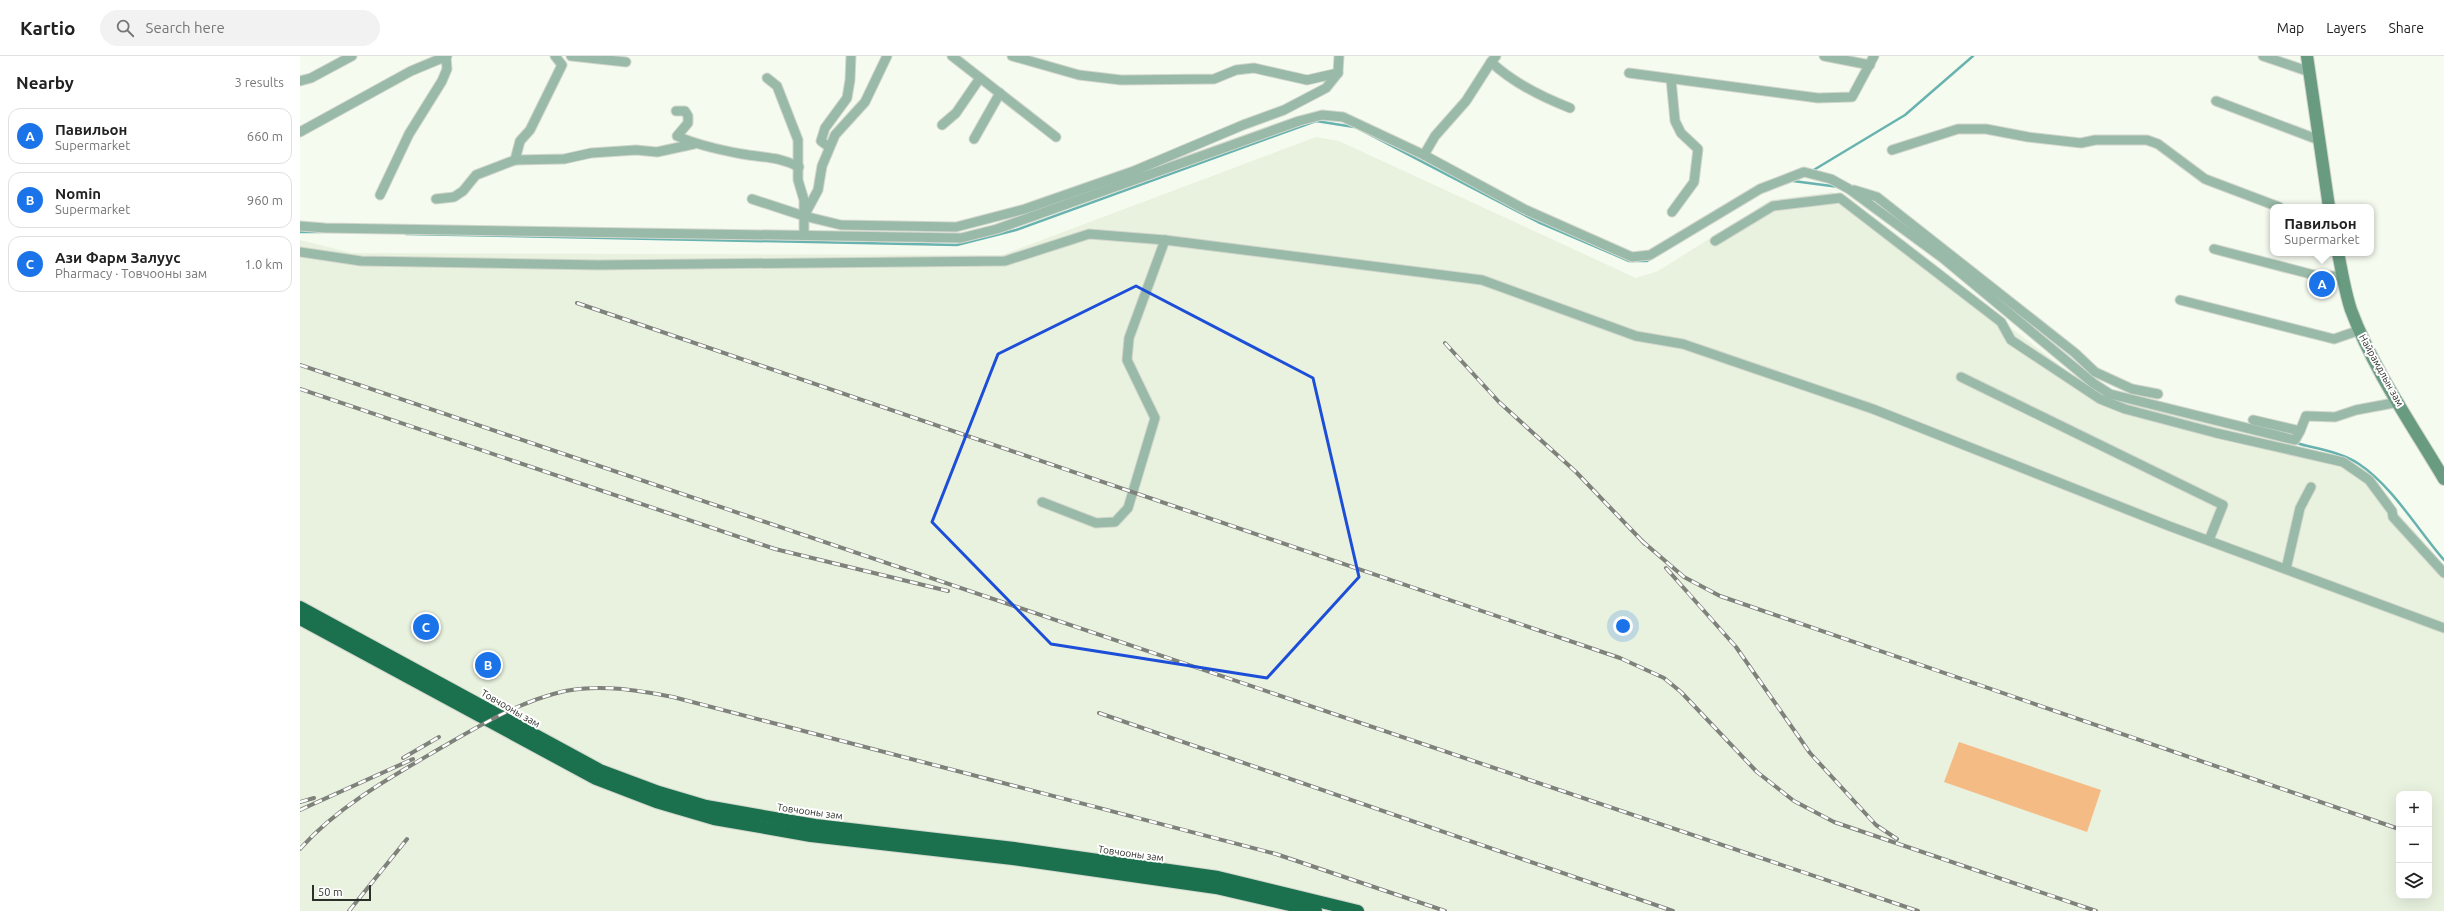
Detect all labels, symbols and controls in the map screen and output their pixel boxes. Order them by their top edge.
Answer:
search box [100,10,380,46]
text: Kartio [20,17,76,39]
icon: search [114,17,136,39]
text: Search here [146,19,225,36]
text: Map [2277,20,2304,36]
text: Layers [2326,20,2366,36]
text: Share [2388,20,2424,36]
text: Nearby [16,73,74,92]
text: 3 results [234,75,284,89]
text: Павильон [55,121,127,138]
text: A [25,129,35,143]
text: 660 m [247,129,283,143]
text: Supermarket [55,138,130,152]
text: Nomin [55,185,101,202]
text: B [26,193,34,207]
text: 960 m [247,193,283,207]
text: Supermarket [55,202,130,216]
popup [2270,204,2374,256]
text: Павильон [2284,215,2357,232]
text: Supermarket [2284,232,2360,246]
text: Ази Фарм Залуус [55,249,181,266]
text: C [26,257,34,271]
text: 1.0 km [244,257,283,271]
text: Pharmacy · Товчооны зам [55,266,207,280]
pin: A [2309,269,2335,299]
street label: Найрамдлын зам [2357,332,2406,408]
pin: C [413,612,439,642]
your location [1613,616,1633,636]
pin: B [475,650,501,680]
street label: Товчооны зам [479,687,542,730]
map controls [2396,791,2432,899]
button: + [2396,791,2432,827]
street label: Товчооны зам [776,801,843,822]
button: − [2396,827,2432,863]
street label: Товчооны зам [1097,843,1164,864]
button: layers [2396,863,2432,899]
scale bar [312,883,371,902]
text: 50 m [318,886,342,898]

